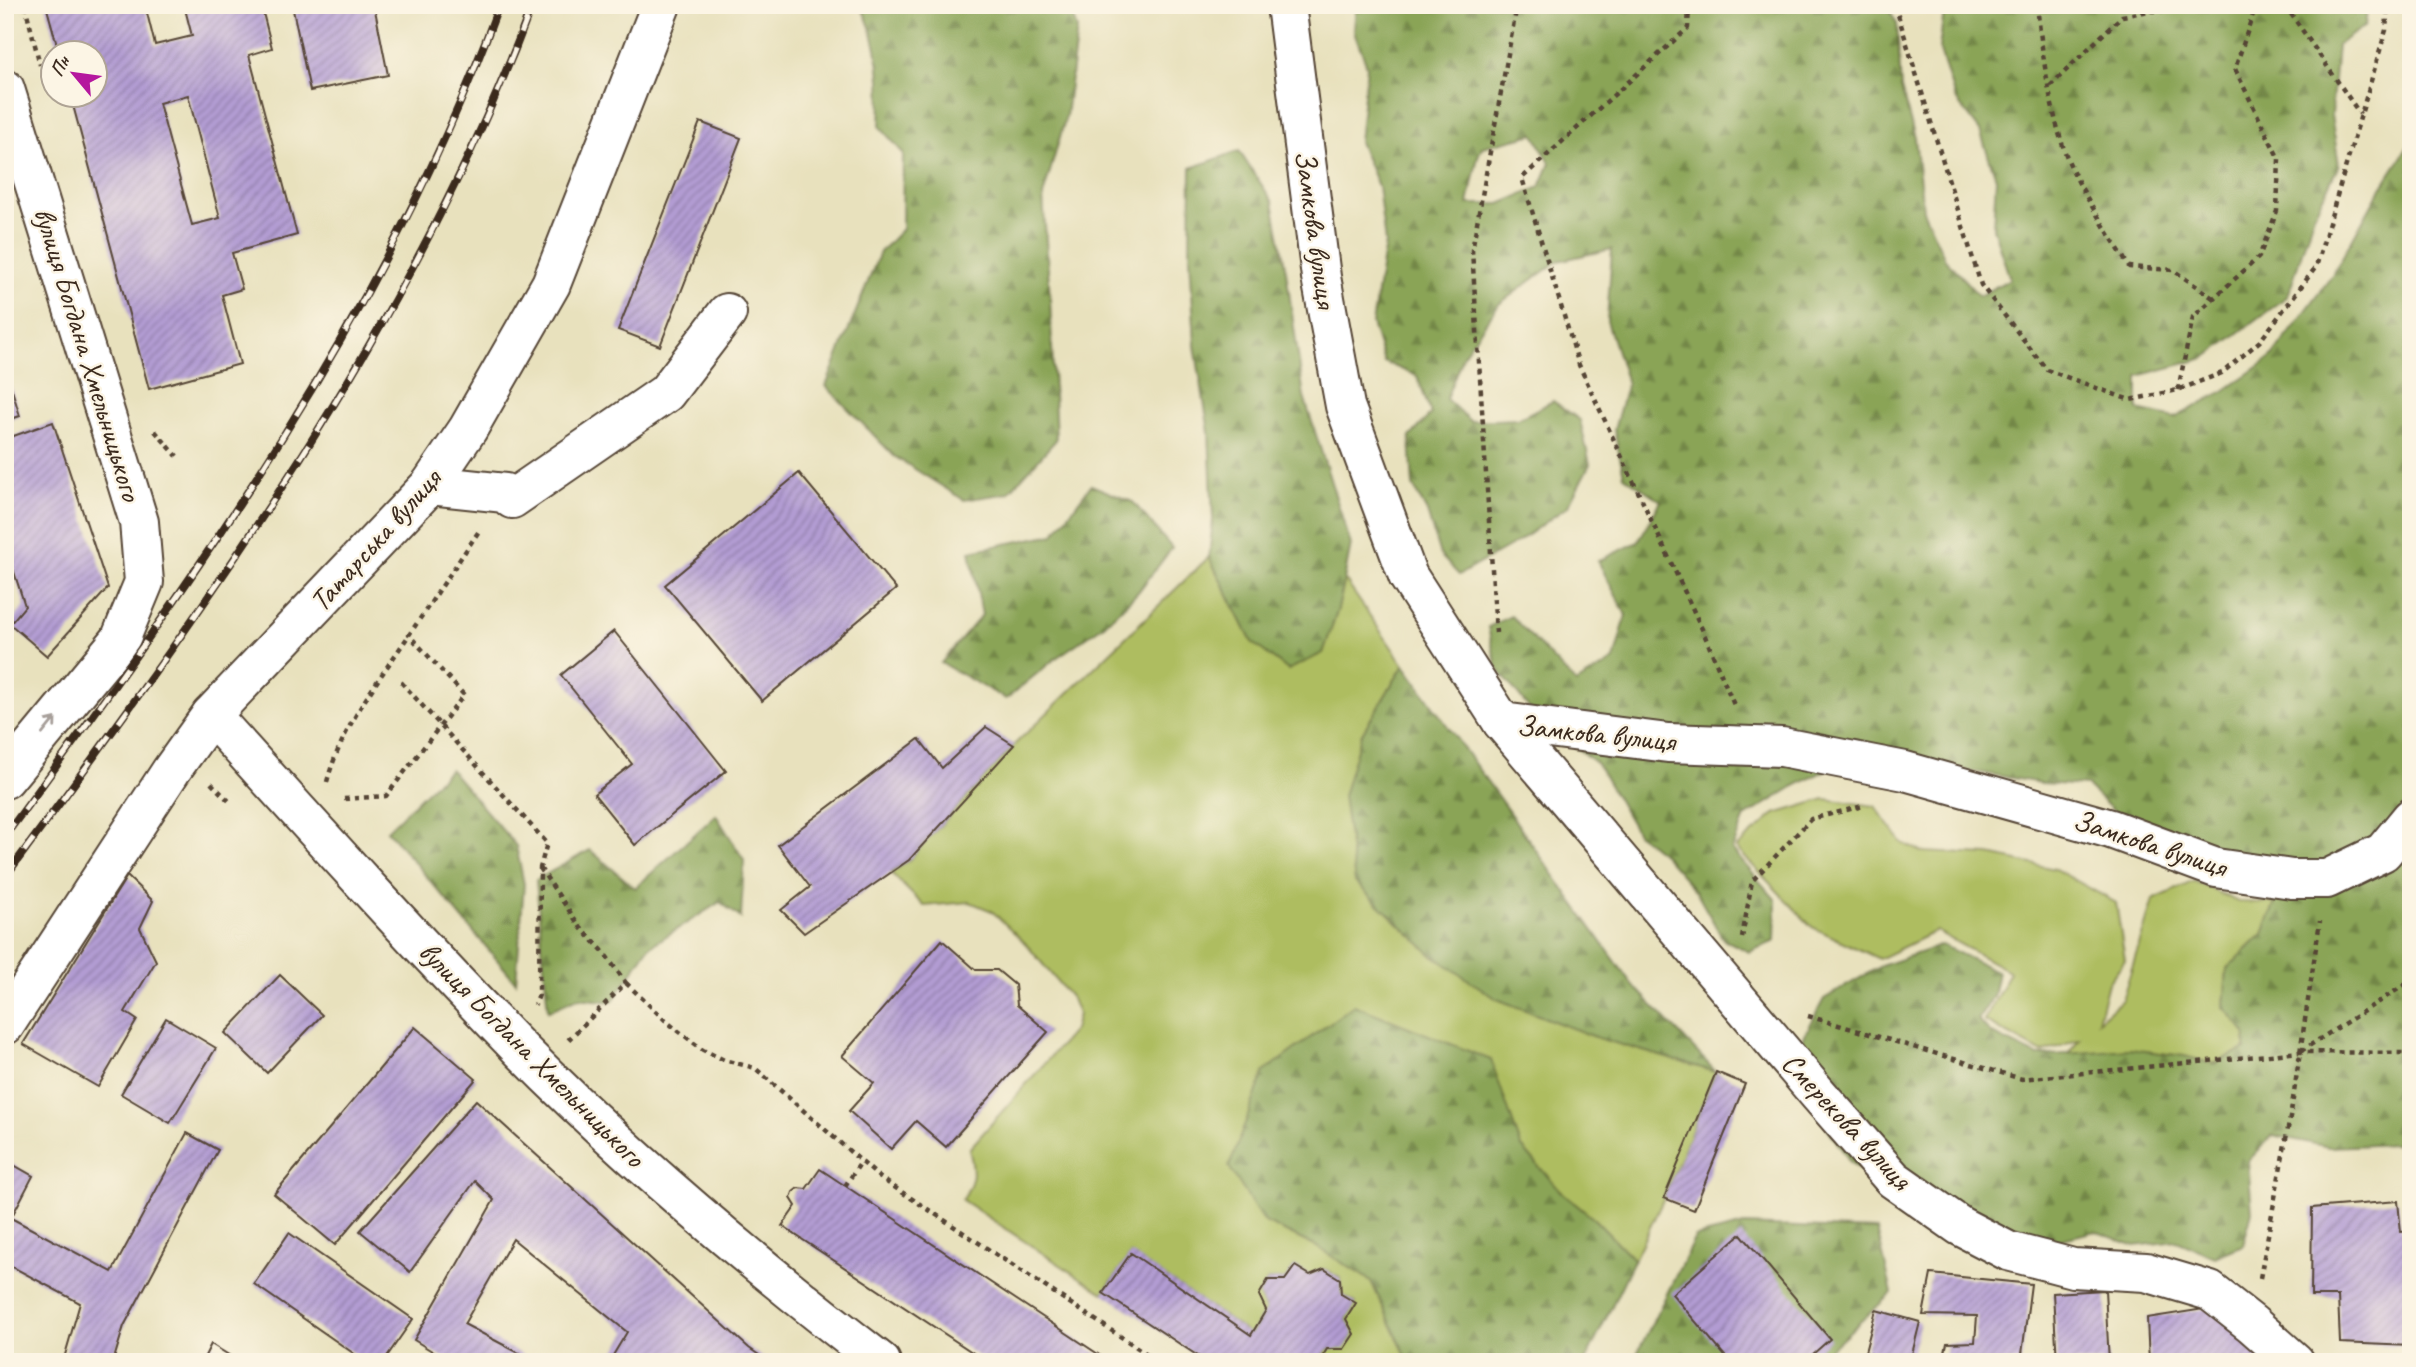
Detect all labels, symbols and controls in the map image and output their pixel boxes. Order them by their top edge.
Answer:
north arrow [38,38,108,108]
text: Пн [45,50,76,81]
street label: Замкова вулиця [1286,148,1346,313]
street label: вулиця Богдана Хмельницького [25,203,151,507]
street label: Татарська вулиця [301,459,451,619]
street label: Замкова вулиця [1515,706,1680,760]
one-way arrow [41,718,56,736]
street label: Замкова вулиця [2069,800,2234,886]
street label: вулиця Богдана Хмельницького [411,933,654,1176]
street label: Смерекова вулиця [1774,1044,1921,1199]

